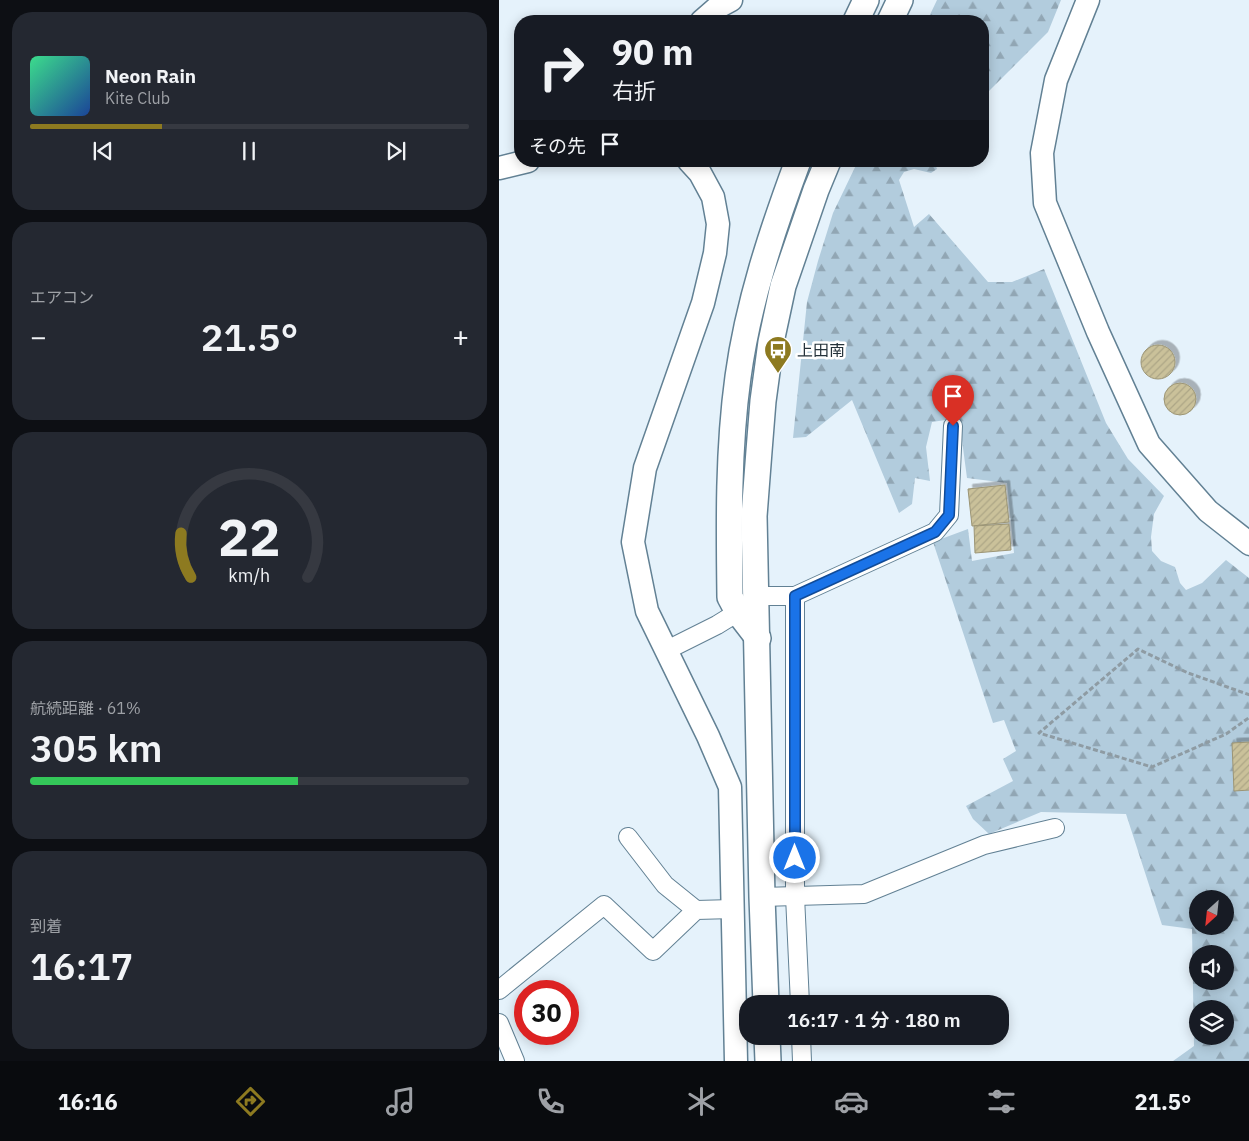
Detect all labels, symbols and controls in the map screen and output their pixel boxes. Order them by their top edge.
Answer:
text: 90 m [612,29,694,75]
icon: right [529,35,594,100]
text: Neon Rain [105,64,196,88]
text: 右折 [612,76,656,105]
text: Kite Club [105,88,170,108]
icon: arrive [596,130,624,158]
text: その先 [529,134,586,158]
icon: previous [89,137,117,165]
icon: pause [235,137,263,165]
icon: next [382,137,410,165]
text: エアコン [30,287,94,307]
text: 21.5° [201,312,298,361]
text: − [30,318,47,355]
text: + [452,318,469,355]
bus stop icon: 上田南 [763,335,793,374]
place label: 上田南 [797,340,845,360]
pin [932,375,974,426]
icon: arrive [939,382,967,410]
text: 22 [218,503,281,570]
text: km/h [229,564,271,587]
text: 航続距離 · 61% [30,698,141,718]
text: 305 km [30,723,162,772]
position arrow [768,831,820,883]
north arrow [1189,890,1234,935]
map controls [1189,890,1234,1045]
text: 到着 [30,916,62,936]
text: 16:17 [30,941,133,990]
button: sound [1189,945,1234,990]
speed limit sign: 30 [514,980,579,1045]
button: layers [1189,1000,1234,1045]
text: 16:17 · 1 分 · 180 m [787,1008,961,1032]
icon: directions [233,1084,268,1119]
icon: music [383,1084,418,1119]
icon: phone [533,1084,568,1119]
icon: climate [684,1084,719,1119]
icon: car [834,1084,869,1119]
icon: filters [984,1084,1019,1119]
text: 16:16 [58,1087,118,1116]
text: 21.5° [1135,1087,1191,1116]

